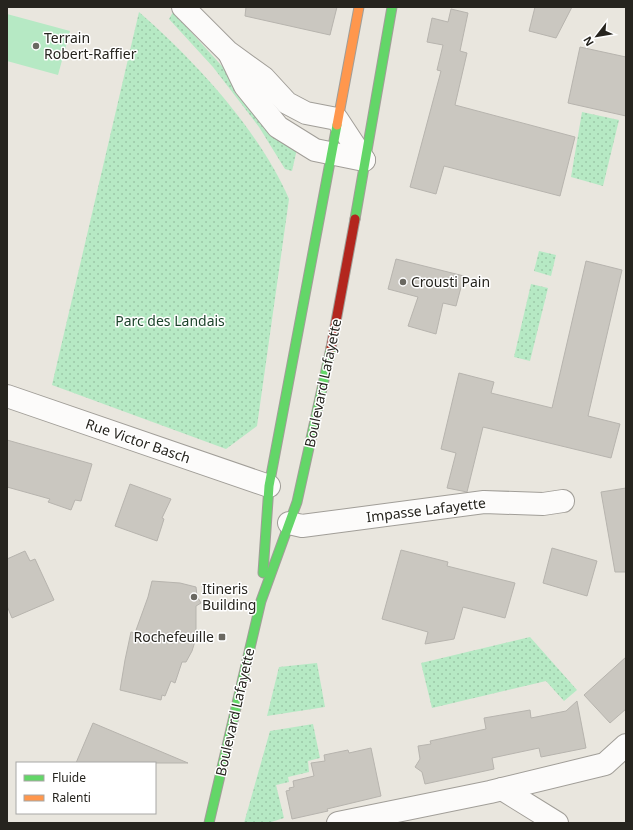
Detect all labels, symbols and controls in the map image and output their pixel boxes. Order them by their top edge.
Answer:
north arrow [577,16,617,56]
place label: Terrain Robert-Raffier [44,28,137,63]
text: N [579,34,597,49]
marker: Terrain Robert-Raffier [31,41,41,51]
place label: Crousti Pain [411,272,490,291]
marker: Crousti Pain [398,277,408,287]
park label: Parc des Landais [115,311,225,330]
street label: Boulevard Lafayette [300,317,345,449]
street label: Rue Victor Basch [83,414,193,467]
street label: Impasse Lafayette [365,493,487,526]
place label: Itineris Building [202,579,256,614]
marker: Itineris Building [189,592,199,602]
place label: Rochefeuille [133,627,214,646]
marker: Rochefeuille [217,632,227,642]
street label: Boulevard Lafayette [211,646,259,778]
legend [16,762,156,814]
text: Fluide [52,769,86,786]
text: Ralenti [52,789,91,806]

